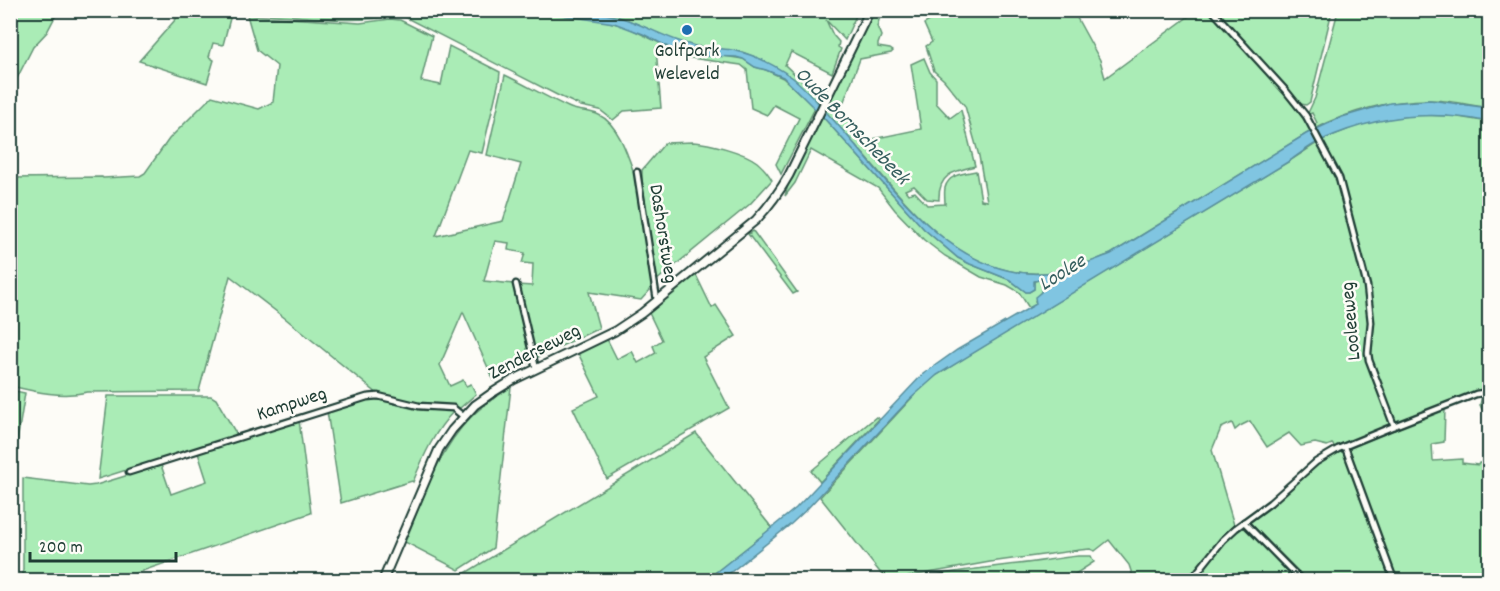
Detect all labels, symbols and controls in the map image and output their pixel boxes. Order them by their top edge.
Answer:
marker: Golfpark Weleveld [680,23,694,37]
place label: Golfpark Weleveld [654,38,720,89]
water label: Oude Bornschebeek [787,61,917,195]
street label: Dashorstweg [640,183,684,285]
water label: Loolee [1034,247,1094,300]
street label: Looleeweg [1335,281,1369,361]
street label: Zenderseweg [484,318,586,388]
street label: Kampweg [253,381,331,429]
scale bar [30,525,176,563]
text: 200 m [39,536,83,561]

